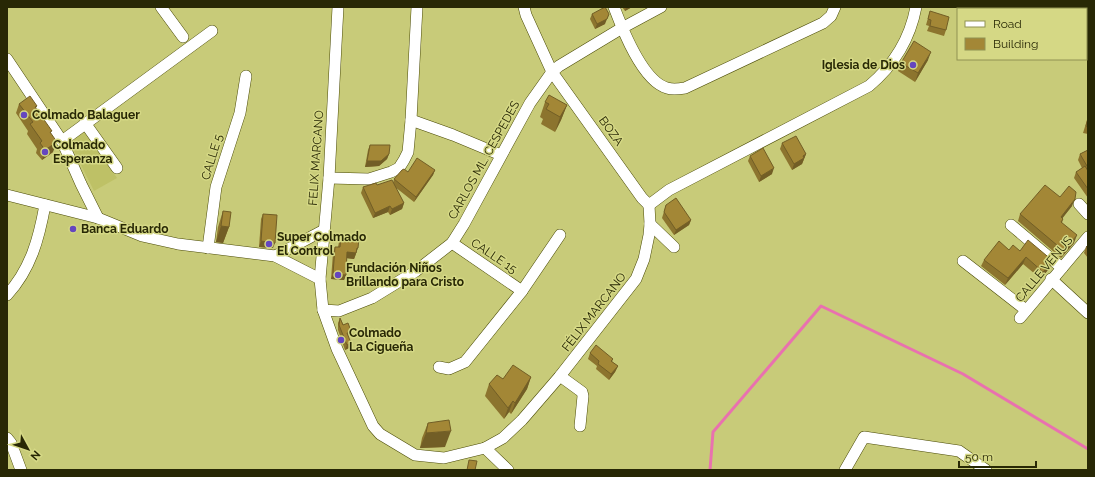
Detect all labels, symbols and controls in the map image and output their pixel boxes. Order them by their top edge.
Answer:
legend [957,8,1087,60]
text: Road [993,17,1022,31]
text: Building [993,37,1039,51]
place label: Iglesia de Dios [822,58,905,72]
marker: Iglesia de Dios [908,60,918,70]
street label: CARLOS ML. CESPEDES [445,98,523,222]
place label: Colmado Balaguer [32,108,140,122]
marker: Colmado Balaguer [19,110,29,120]
street label: FELIX MARCANO [306,110,326,206]
street label: BOZA [596,114,626,148]
street label: CALLE 5 [198,132,226,182]
place label: Colmado Esperanza [53,138,113,166]
marker: Colmado Esperanza [40,147,50,157]
place label: Banca Eduardo [81,222,169,236]
marker: Banca Eduardo [68,224,78,234]
place label: Super Colmado El Control [277,230,366,258]
street label: CALLE VENUS [1013,233,1075,305]
street label: CALLE 15 [468,236,520,277]
marker: Super Colmado El Control [264,239,274,249]
place label: Fundación Niños Brillando para Cristo [346,261,464,289]
marker: Fundación Niños Brillando para Cristo [333,270,343,280]
street label: FÉLIX MARCANO [559,270,629,354]
place label: Colmado La Cigueña [349,326,414,354]
marker: Colmado La Cigueña [336,335,346,345]
north arrow [8,429,48,469]
scale bar [959,443,1036,469]
text: N [28,448,43,463]
text: 50 m [965,450,993,464]

